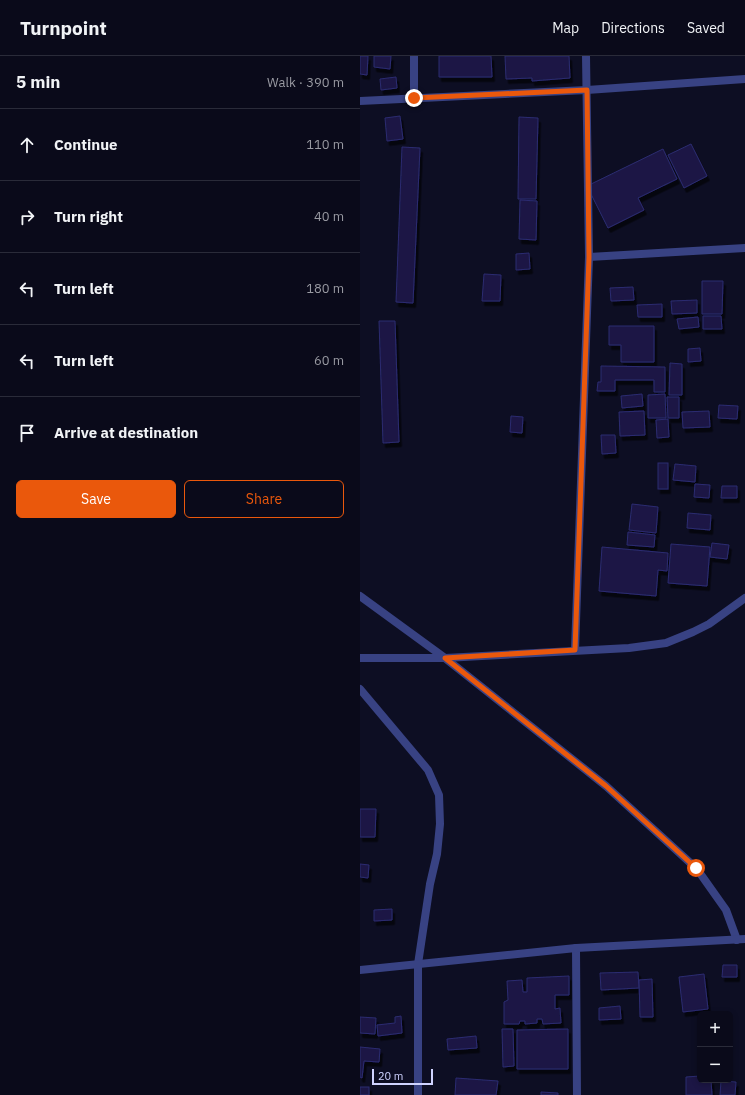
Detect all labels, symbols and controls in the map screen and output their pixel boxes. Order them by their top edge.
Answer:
text: Turnpoint [20,16,107,40]
text: Map [552,19,579,37]
text: Directions [601,19,665,37]
text: Saved [687,19,725,37]
text: 5 min [16,71,60,93]
text: Walk · 390 m [267,74,344,91]
route end [405,89,423,107]
icon: ahead [16,134,38,156]
text: Continue [54,135,118,154]
text: 110 m [306,136,344,153]
icon: right [16,206,38,228]
text: Turn right [54,207,123,226]
text: 40 m [314,208,344,225]
icon: left [16,278,38,300]
text: Turn left [54,279,114,298]
text: 180 m [306,280,344,297]
icon: left [16,350,38,372]
text: Turn left [54,351,114,370]
text: 60 m [314,352,344,369]
icon: arrive [16,422,38,444]
text: Arrive at destination [54,423,198,442]
button: Save [16,480,176,518]
button: Share [184,480,344,518]
route start [687,859,705,877]
map controls [697,1011,733,1083]
button: + [697,1011,733,1047]
button: − [697,1047,733,1083]
scale bar [372,1067,433,1086]
text: 20 m [378,1069,403,1083]

